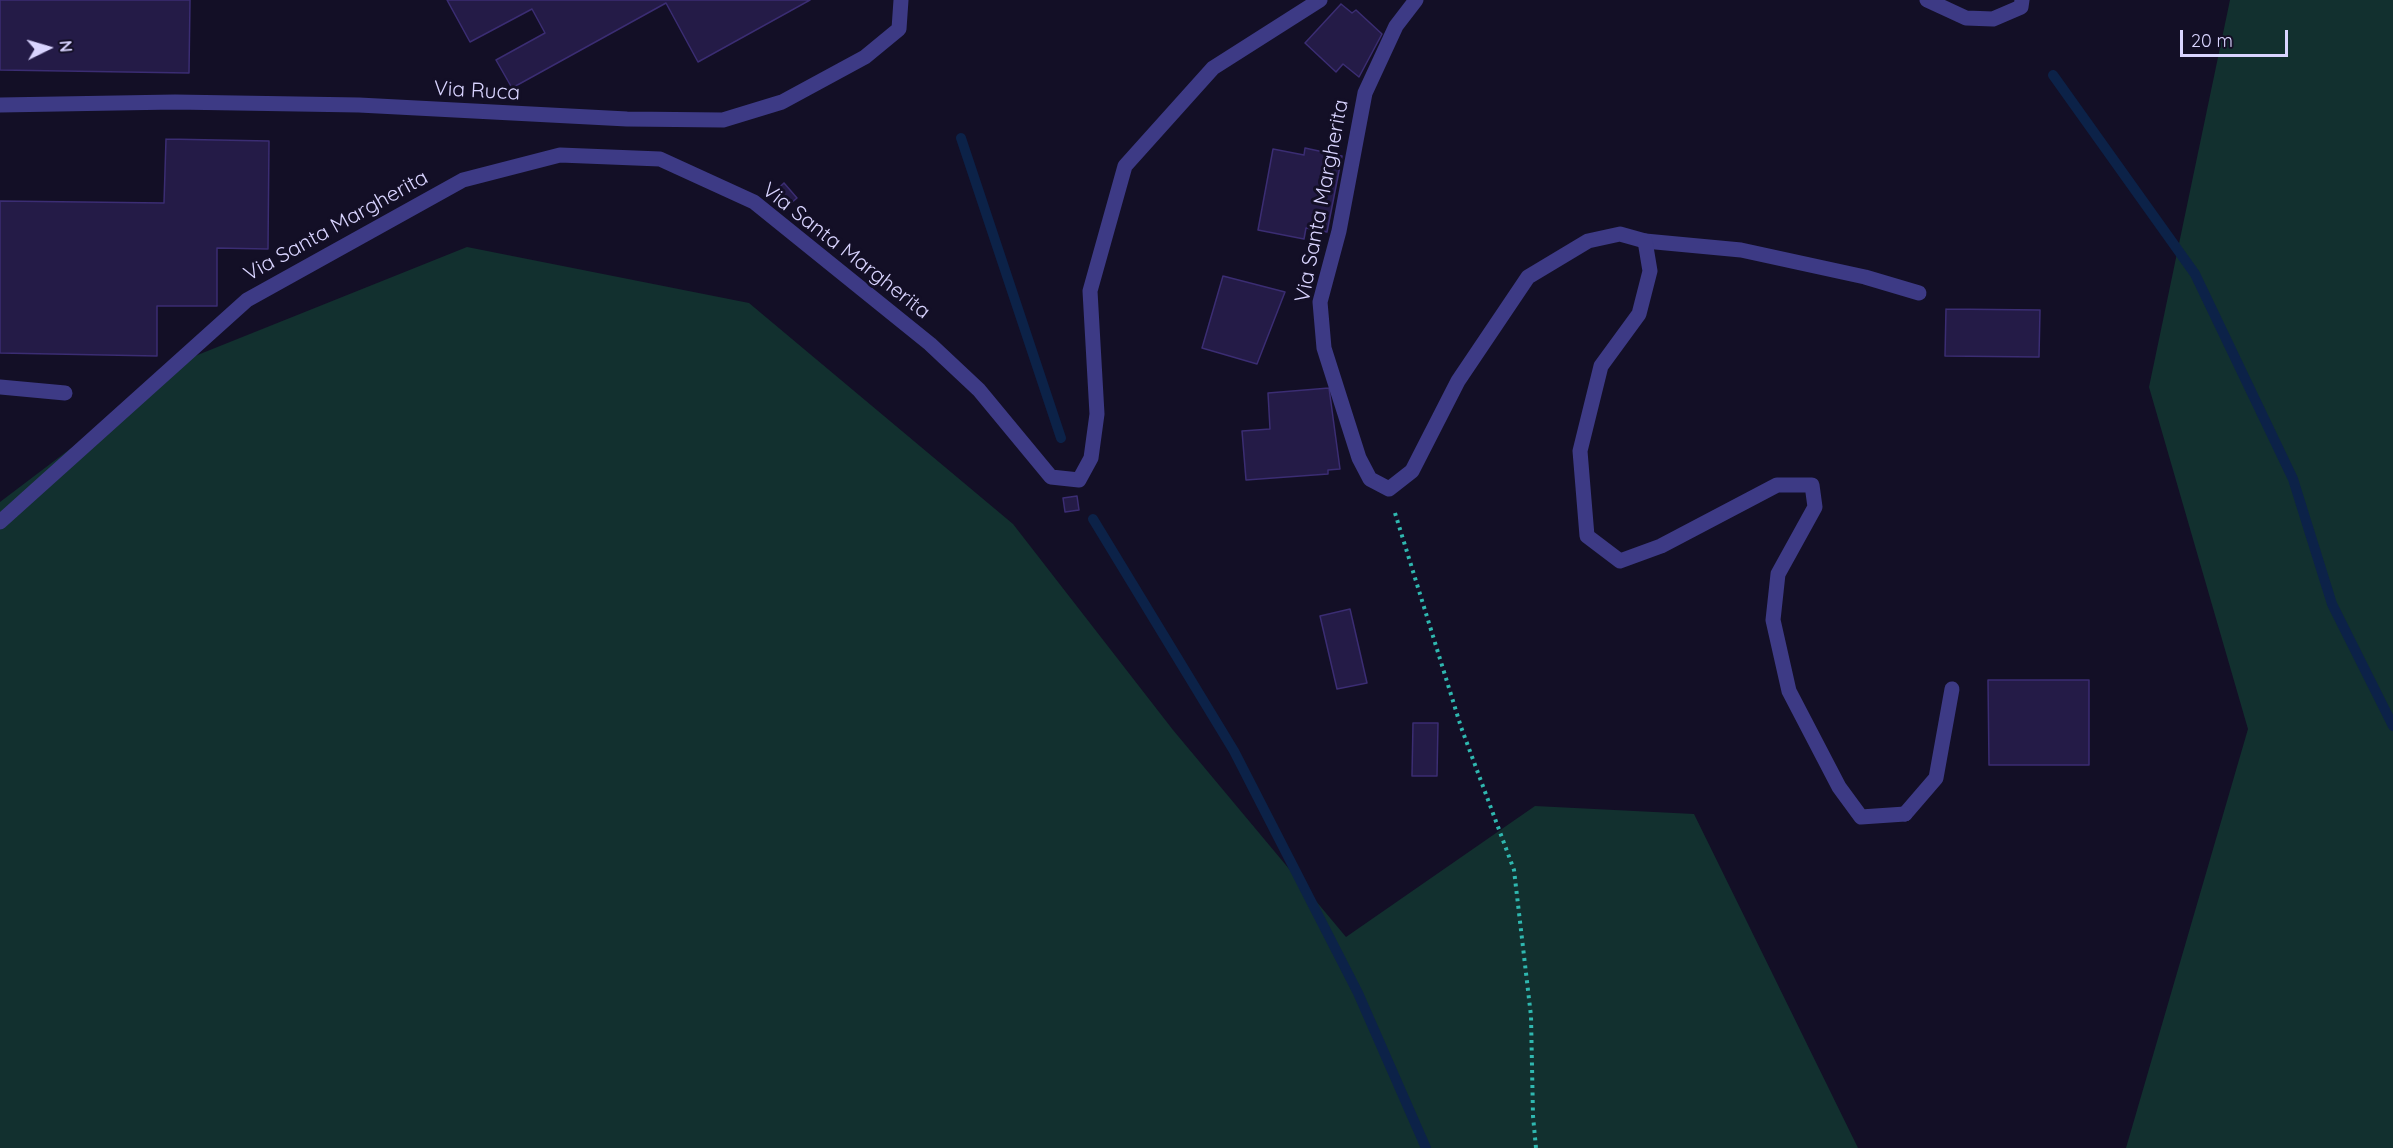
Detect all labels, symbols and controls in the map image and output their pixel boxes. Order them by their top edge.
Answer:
north arrow [18,18,78,78]
scale bar [2183,18,2291,56]
text: 20 m [2191,29,2233,52]
text: N [55,40,76,53]
street label: Via Ruca [433,76,521,106]
street label: Via Santa Margherita [1290,97,1354,305]
street label: Via Santa Margherita [240,165,432,287]
street label: Via Santa Margherita [757,178,935,324]

